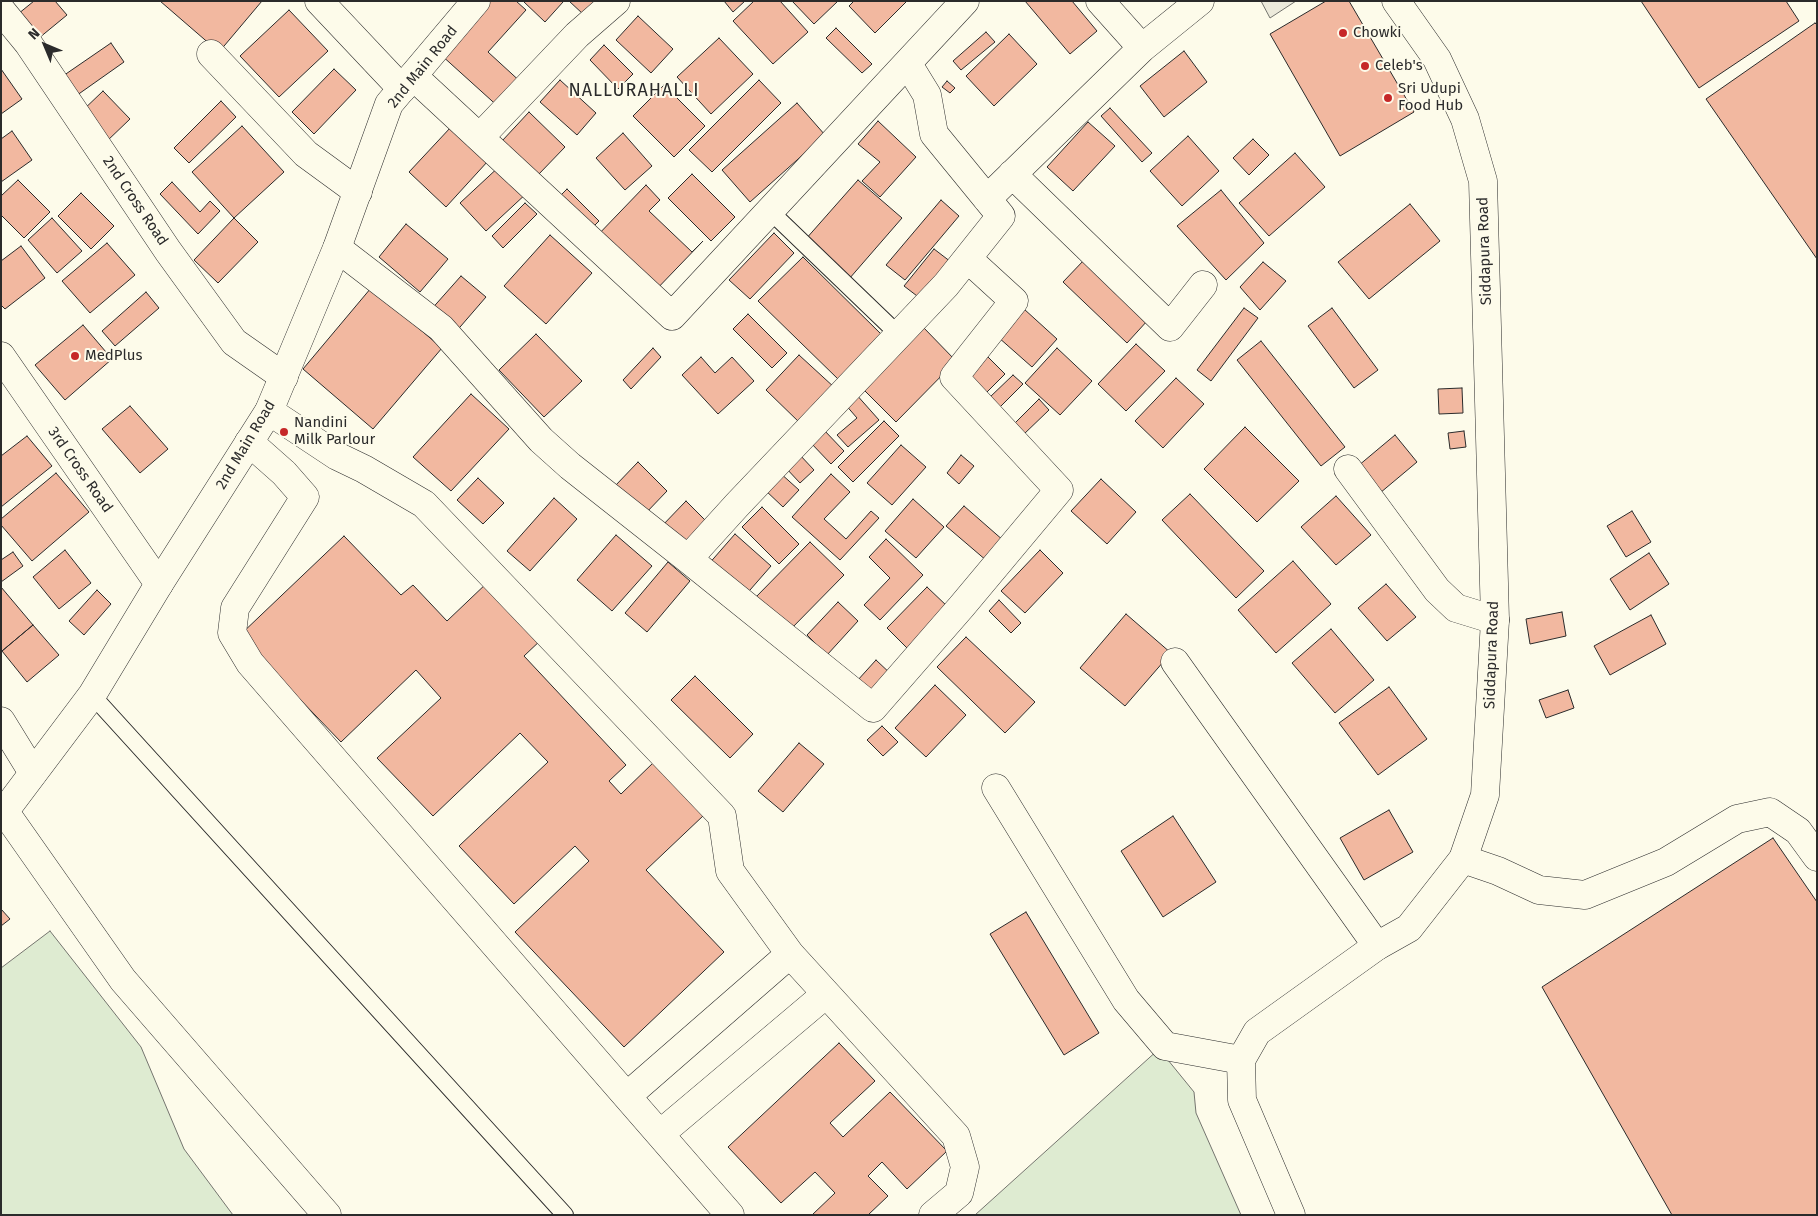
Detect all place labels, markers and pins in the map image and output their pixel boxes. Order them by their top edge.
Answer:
place label: Chowki [1353,24,1401,42]
marker: Chowki [1337,27,1349,39]
place label: Celeb's [1375,57,1423,75]
marker: Celeb's [1359,60,1371,72]
place label: Sri Udupi Food Hub [1398,80,1463,115]
marker: Sri Udupi Food Hub [1382,92,1394,104]
place label: MedPlus [85,347,143,365]
marker: MedPlus [69,350,81,362]
place label: Nandini Milk Parlour [294,414,375,449]
marker: Nandini Milk Parlour [278,426,290,438]

